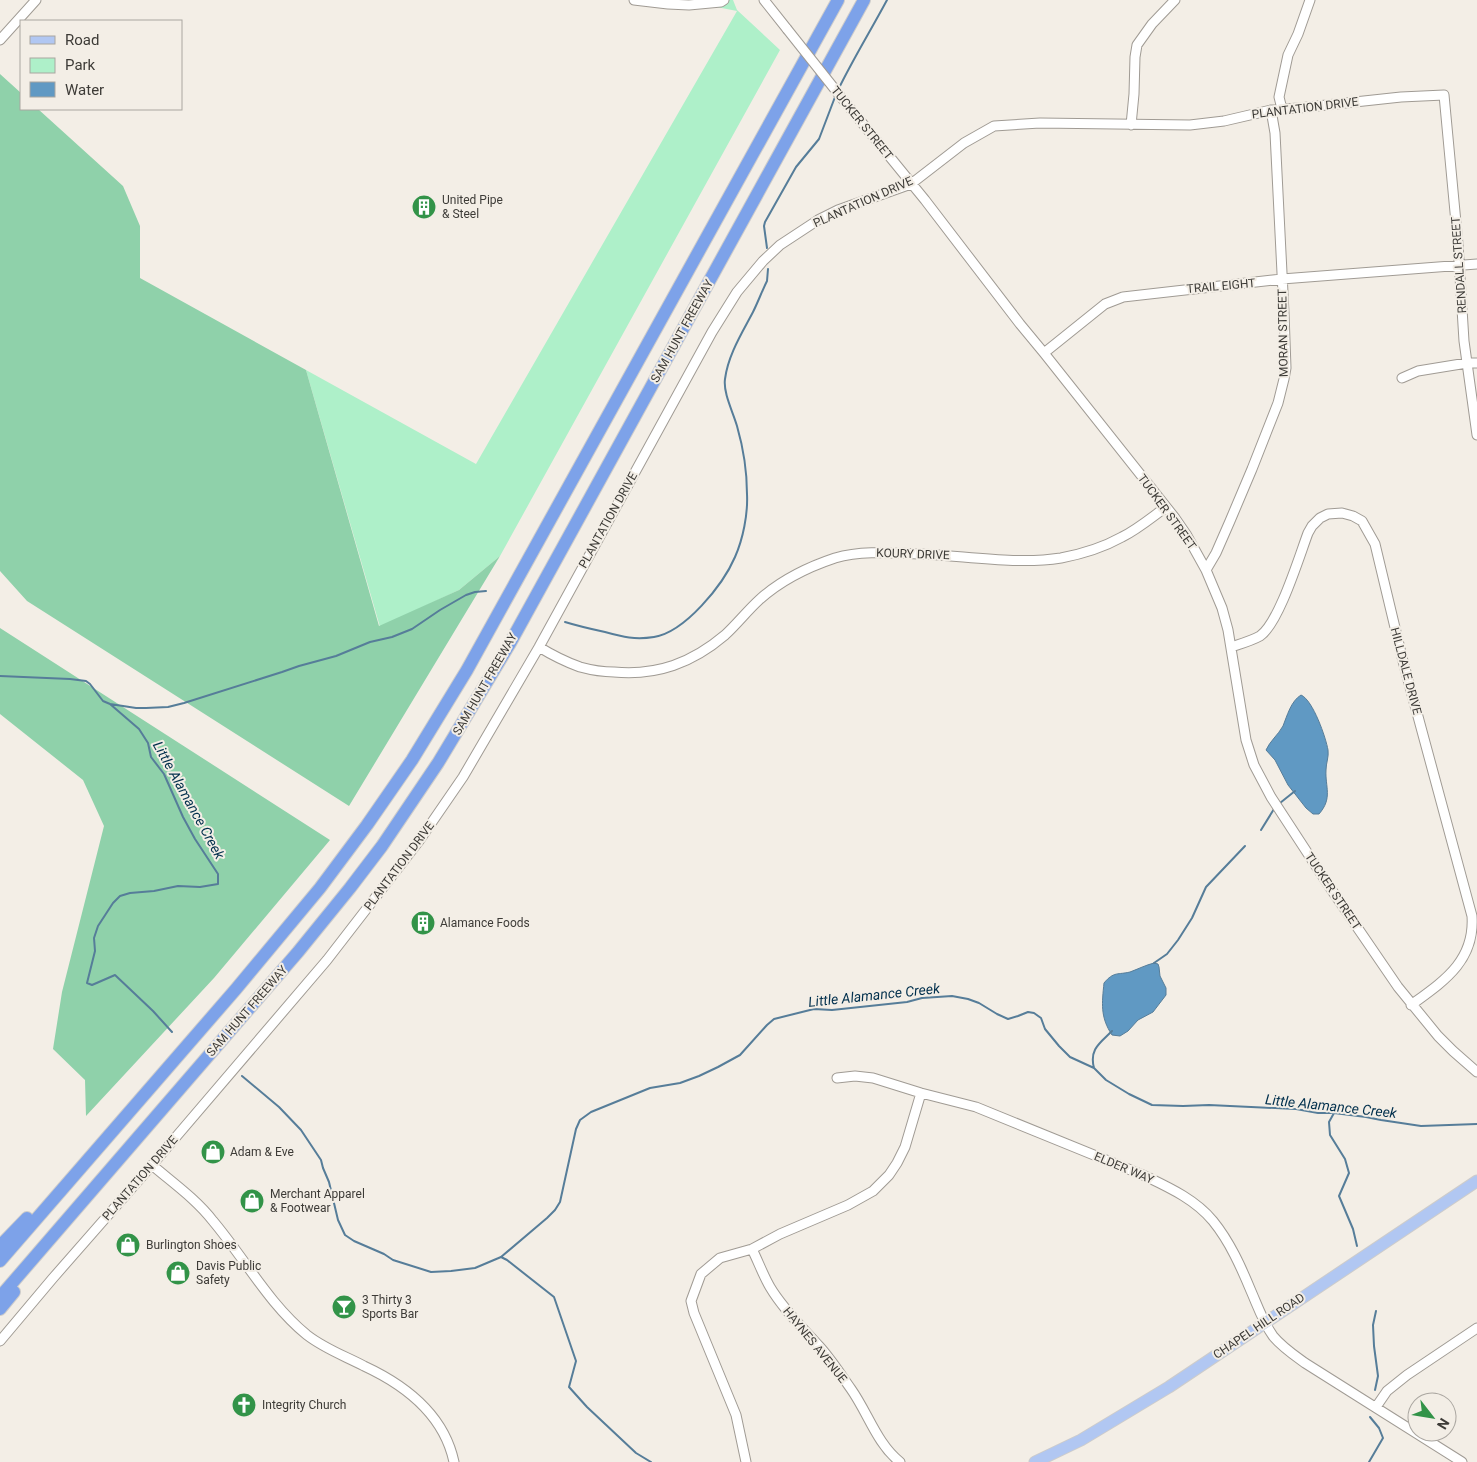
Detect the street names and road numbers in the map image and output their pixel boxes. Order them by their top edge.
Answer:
street label: TUCKER STREET [828,84,896,162]
street label: PLANTATION DRIVE [1251,94,1359,121]
street label: PLANTATION DRIVE [811,174,915,230]
street label: RENDALL STREET [1449,216,1469,314]
street label: SAM HUNT FREEWAY [648,276,717,385]
street label: TRAIL EIGHT [1186,276,1256,296]
street label: MORAN STREET [1275,289,1291,377]
street label: PLANTATION DRIVE [576,470,640,570]
street label: TUCKER STREET [1135,471,1199,553]
street label: KOURY DRIVE [876,546,950,562]
street label: HILLDALE DRIVE [1388,626,1424,716]
street label: SAM HUNT FREEWAY [450,630,520,738]
street label: PLANTATION DRIVE [361,819,437,913]
street label: TUCKER STREET [1302,850,1364,932]
street label: SAM HUNT FREEWAY [204,962,291,1059]
street label: PLANTATION DRIVE [100,1133,181,1223]
street label: ELDER WAY [1092,1149,1157,1187]
street label: CHAPEL HILL ROAD [1211,1290,1307,1362]
street label: HAYNES AVENUE [780,1304,850,1386]

